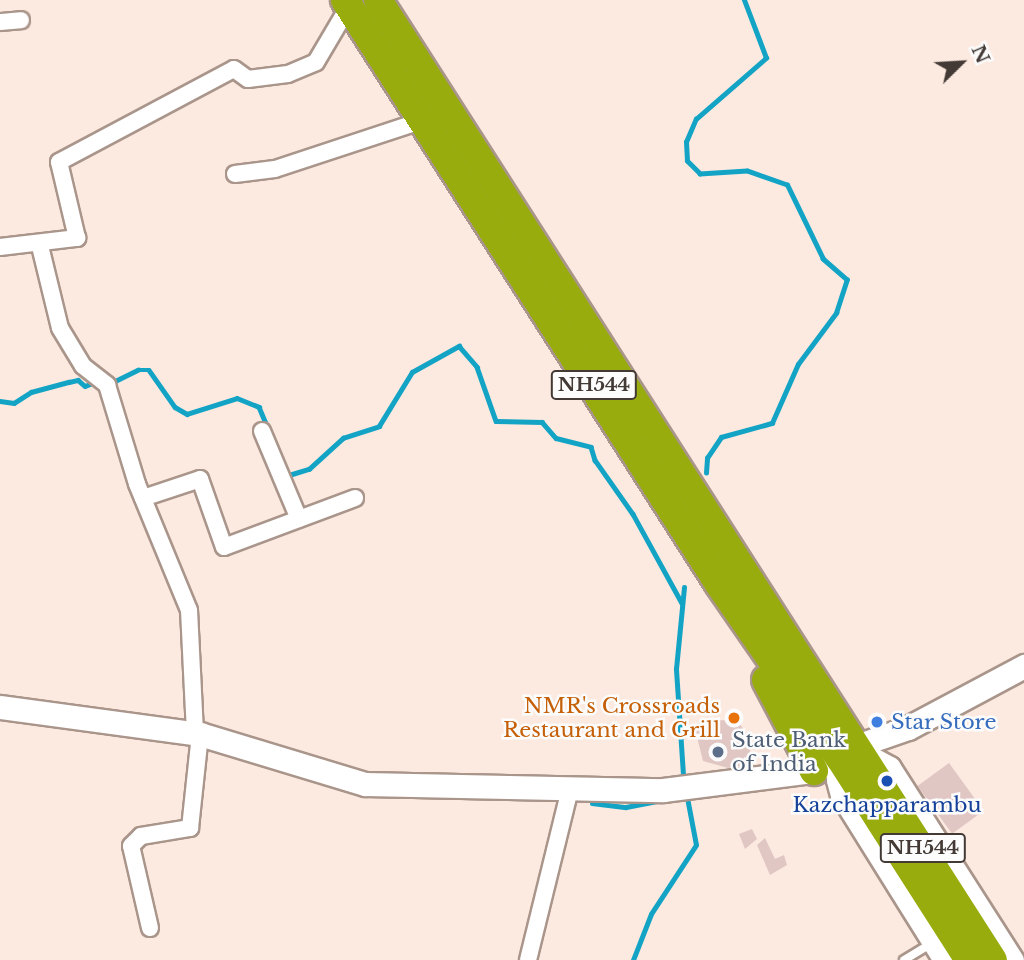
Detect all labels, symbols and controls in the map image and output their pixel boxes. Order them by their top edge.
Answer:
north arrow [926,28,996,98]
text: N [967,41,995,67]
road number: NH544 [550,370,638,400]
place label: NMR's Crossroads Restaurant and Grill [503,693,720,743]
place label: Star Store [891,709,997,735]
marker: NMR's Crossroads Restaurant and Grill [726,710,742,726]
marker: Star Store [869,714,885,730]
place label: State Bank of India [732,727,846,777]
marker: State Bank of India [710,744,726,760]
marker: Kazchapparambu [879,773,895,789]
place label: Kazchapparambu [792,792,982,818]
road number: NH544 [879,832,967,863]

